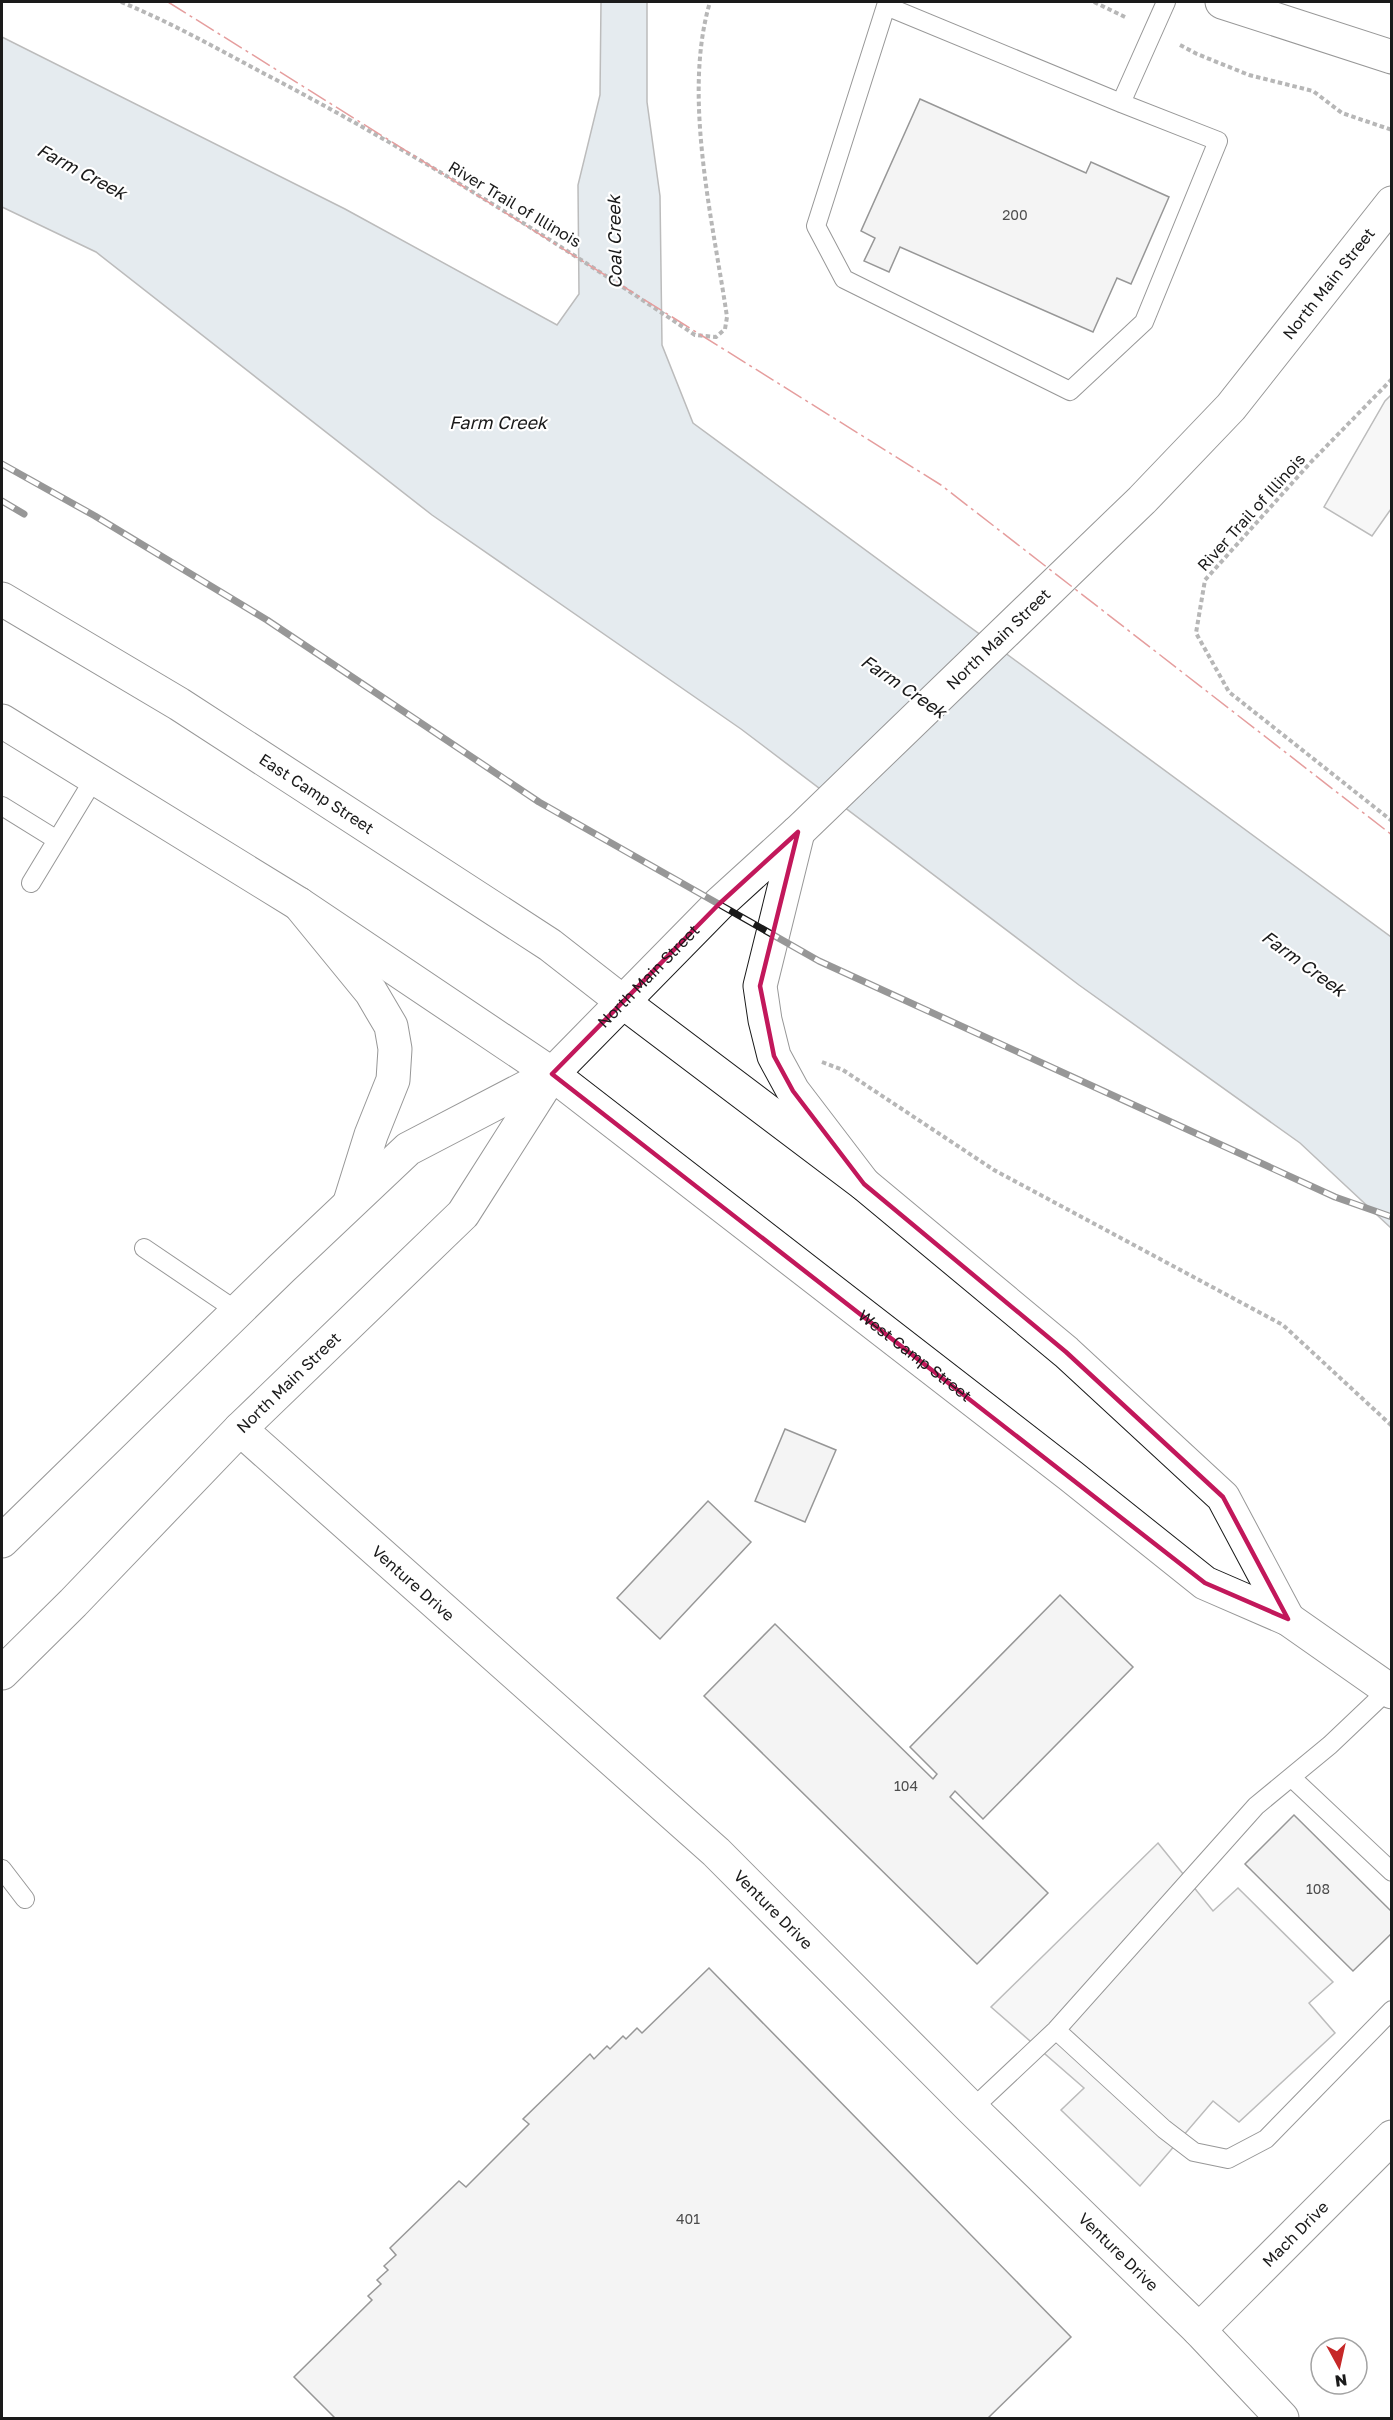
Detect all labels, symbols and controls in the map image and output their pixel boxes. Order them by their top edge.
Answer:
water label: Farm Creek [34,138,132,205]
street label: River Trail of Illinois [445,156,585,252]
water label: Coal Creek [602,193,626,289]
house number: 200 [1002,206,1028,223]
street label: North Main Street [1278,223,1379,343]
water label: Farm Creek [449,411,549,433]
street label: River Trail of Illinois [1193,449,1309,575]
street label: North Main Street [942,584,1054,694]
water label: Farm Creek [857,649,952,724]
street label: East Camp Street [256,749,378,838]
street label: North Main Street [593,920,703,1032]
water label: Farm Creek [1258,925,1352,1002]
street label: West Camp Street [854,1305,976,1406]
street label: North Main Street [232,1328,345,1437]
street label: Venture Drive [368,1541,459,1625]
house number: 104 [894,1777,918,1794]
street label: Venture Drive [730,1866,817,1953]
house number: 108 [1306,1880,1330,1897]
street label: Mach Drive [1258,2197,1332,2271]
street label: Venture Drive [1074,2208,1163,2295]
house number: 401 [676,2210,700,2227]
north arrow [1309,2336,1369,2396]
text: N [1334,2370,1349,2392]

